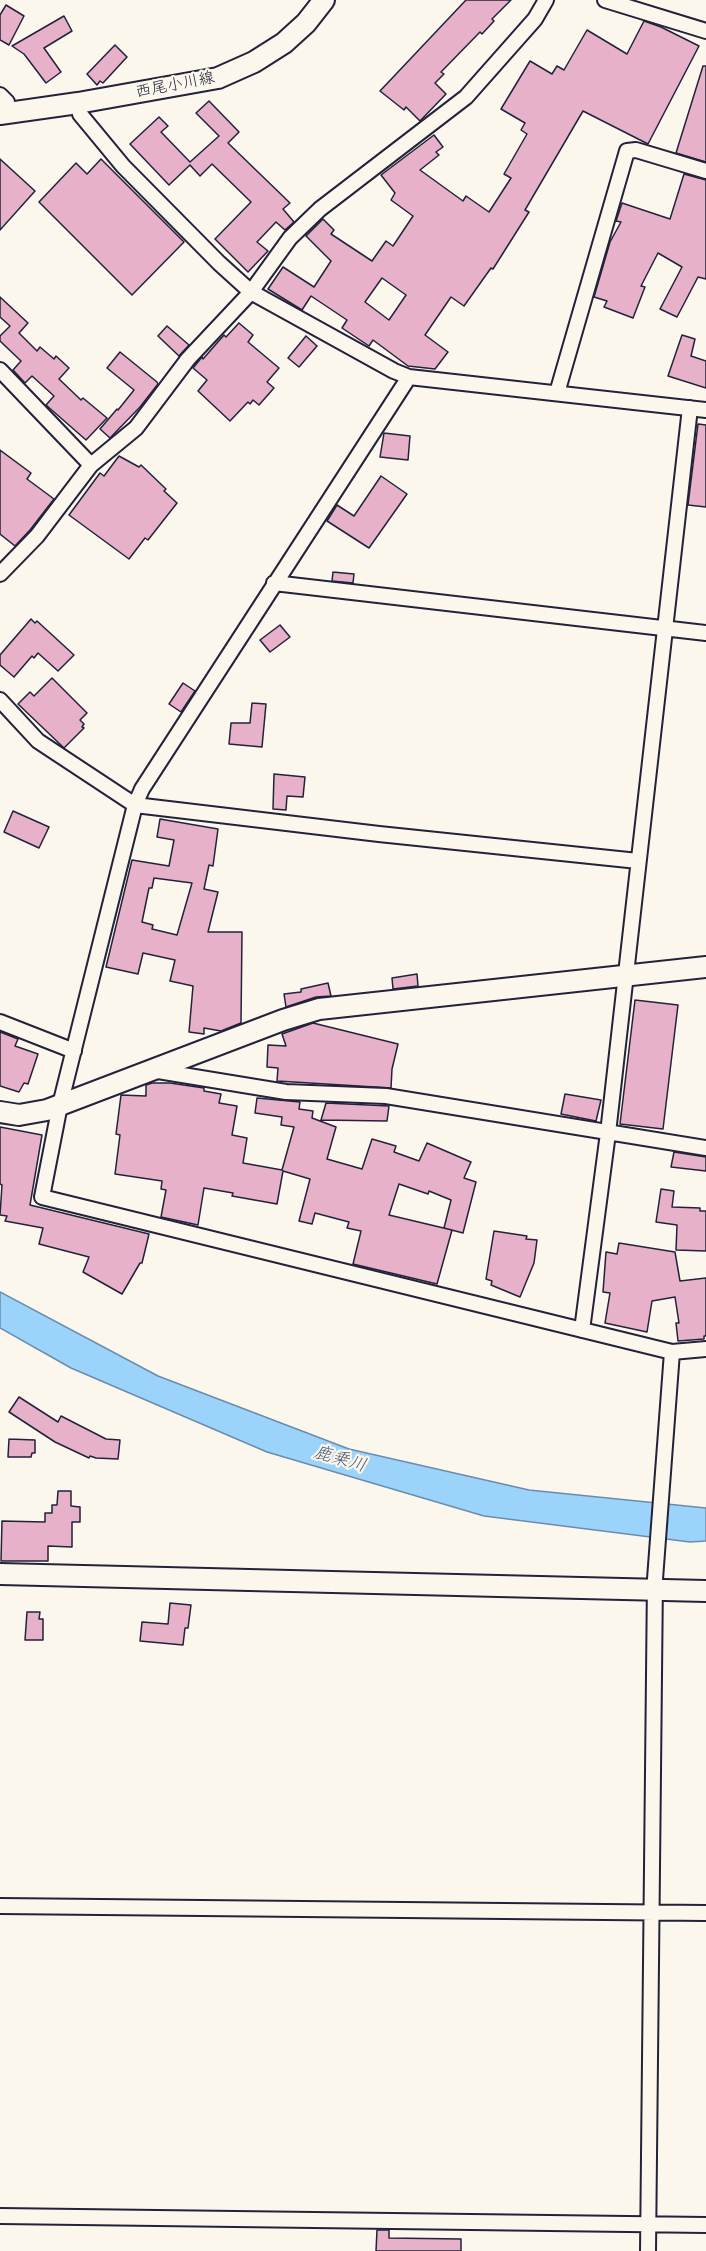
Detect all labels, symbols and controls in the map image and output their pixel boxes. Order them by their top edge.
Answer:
street label: 西尾小川線 [134,68,216,102]
water label: 鹿乗川 [311,1441,369,1477]

